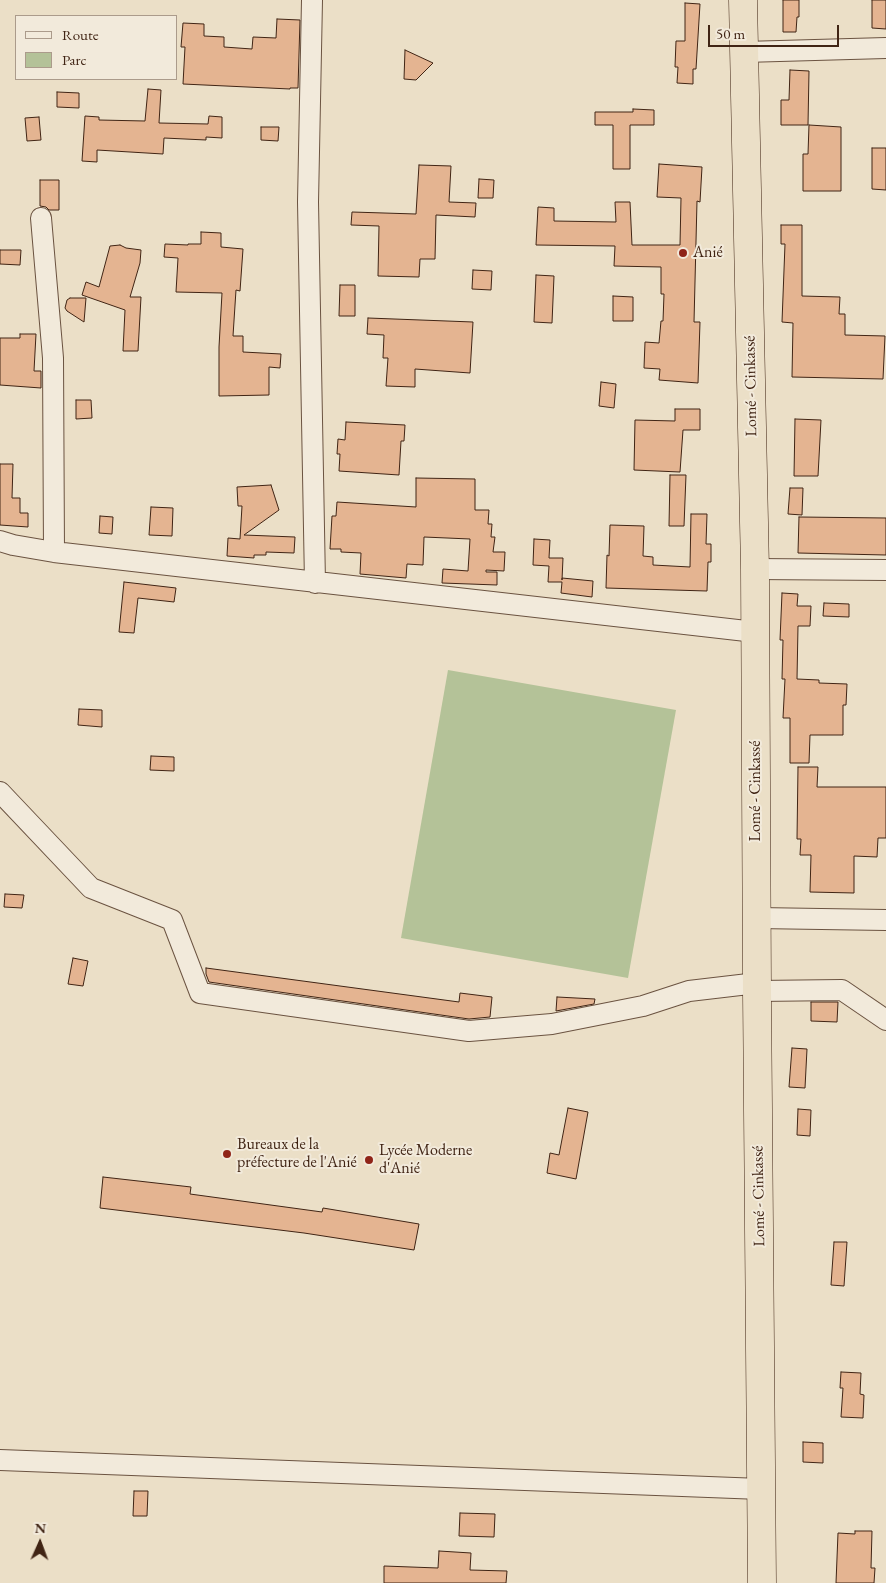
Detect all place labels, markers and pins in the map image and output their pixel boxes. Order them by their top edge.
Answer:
place label: Anié [693,243,723,263]
marker: Anié [677,247,689,259]
place label: Bureaux de la préfecture de l'Anié [237,1135,357,1173]
place label: Lycée Moderne d'Anié [379,1141,472,1179]
marker: Bureaux de la préfecture de l'Anié [221,1148,233,1160]
marker: Lycée Moderne d'Anié [363,1154,375,1166]

